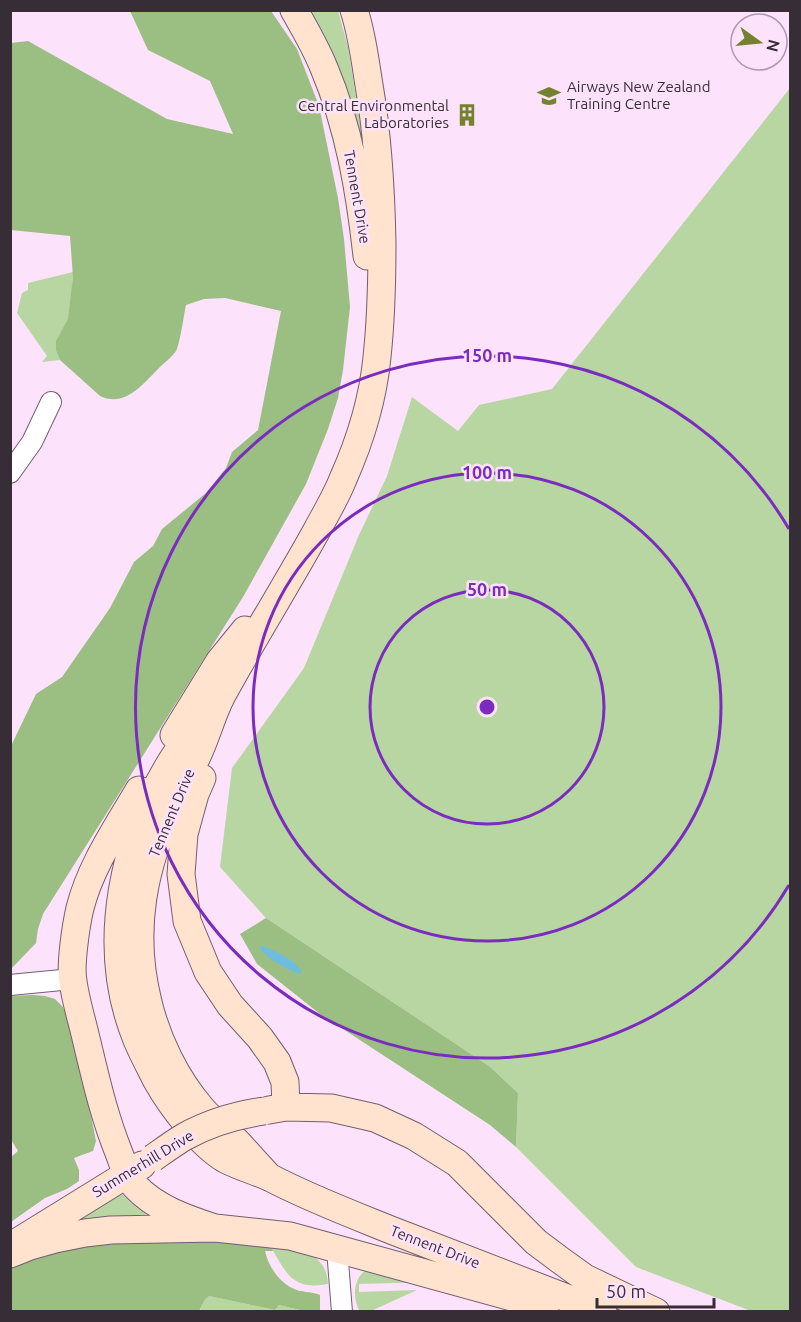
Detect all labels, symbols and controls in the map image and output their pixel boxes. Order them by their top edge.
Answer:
north arrow [729,12,789,72]
text: N [763,38,784,54]
place label: Airways New Zealand Training Centre [567,78,710,112]
school or university icon: Airways New Zealand Training Centre [536,83,562,109]
place label: Central Environmental Laboratories [298,97,449,131]
building icon: Central Environmental Laboratories [454,102,480,128]
street label: Tennent Drive [341,149,374,245]
text: 150 m [462,345,512,365]
text: 100 m [462,462,512,482]
text: 50 m [467,579,507,599]
centre of rings [477,697,497,717]
street label: Tennent Drive [145,766,198,860]
street label: Summerhill Drive [89,1127,197,1201]
street label: Tennent Drive [388,1222,482,1271]
scale bar [597,1271,714,1309]
text: 50 m [606,1281,646,1301]

